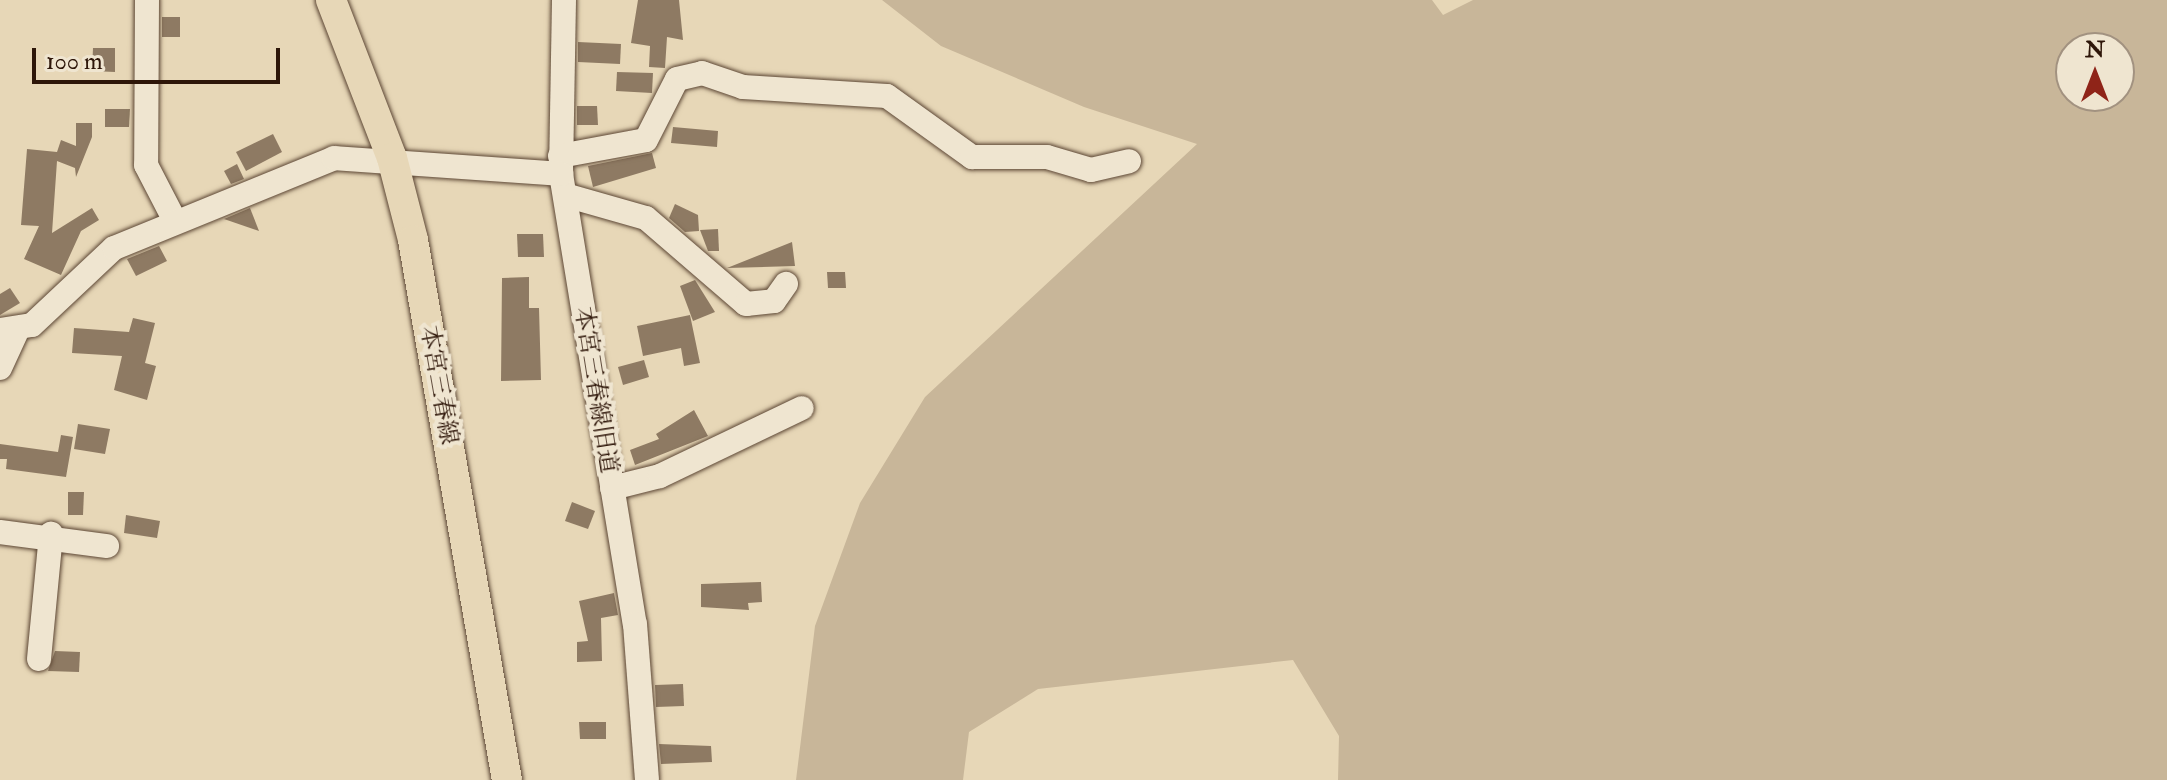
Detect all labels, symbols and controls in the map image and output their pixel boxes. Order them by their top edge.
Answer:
scale bar [36,32,284,82]
north arrow [2055,32,2135,112]
text: N [2085,36,2105,64]
text: 100 m [46,46,103,77]
street label: 本宮三春線旧道 [569,305,623,475]
street label: 本宮三春線 [414,323,464,447]

